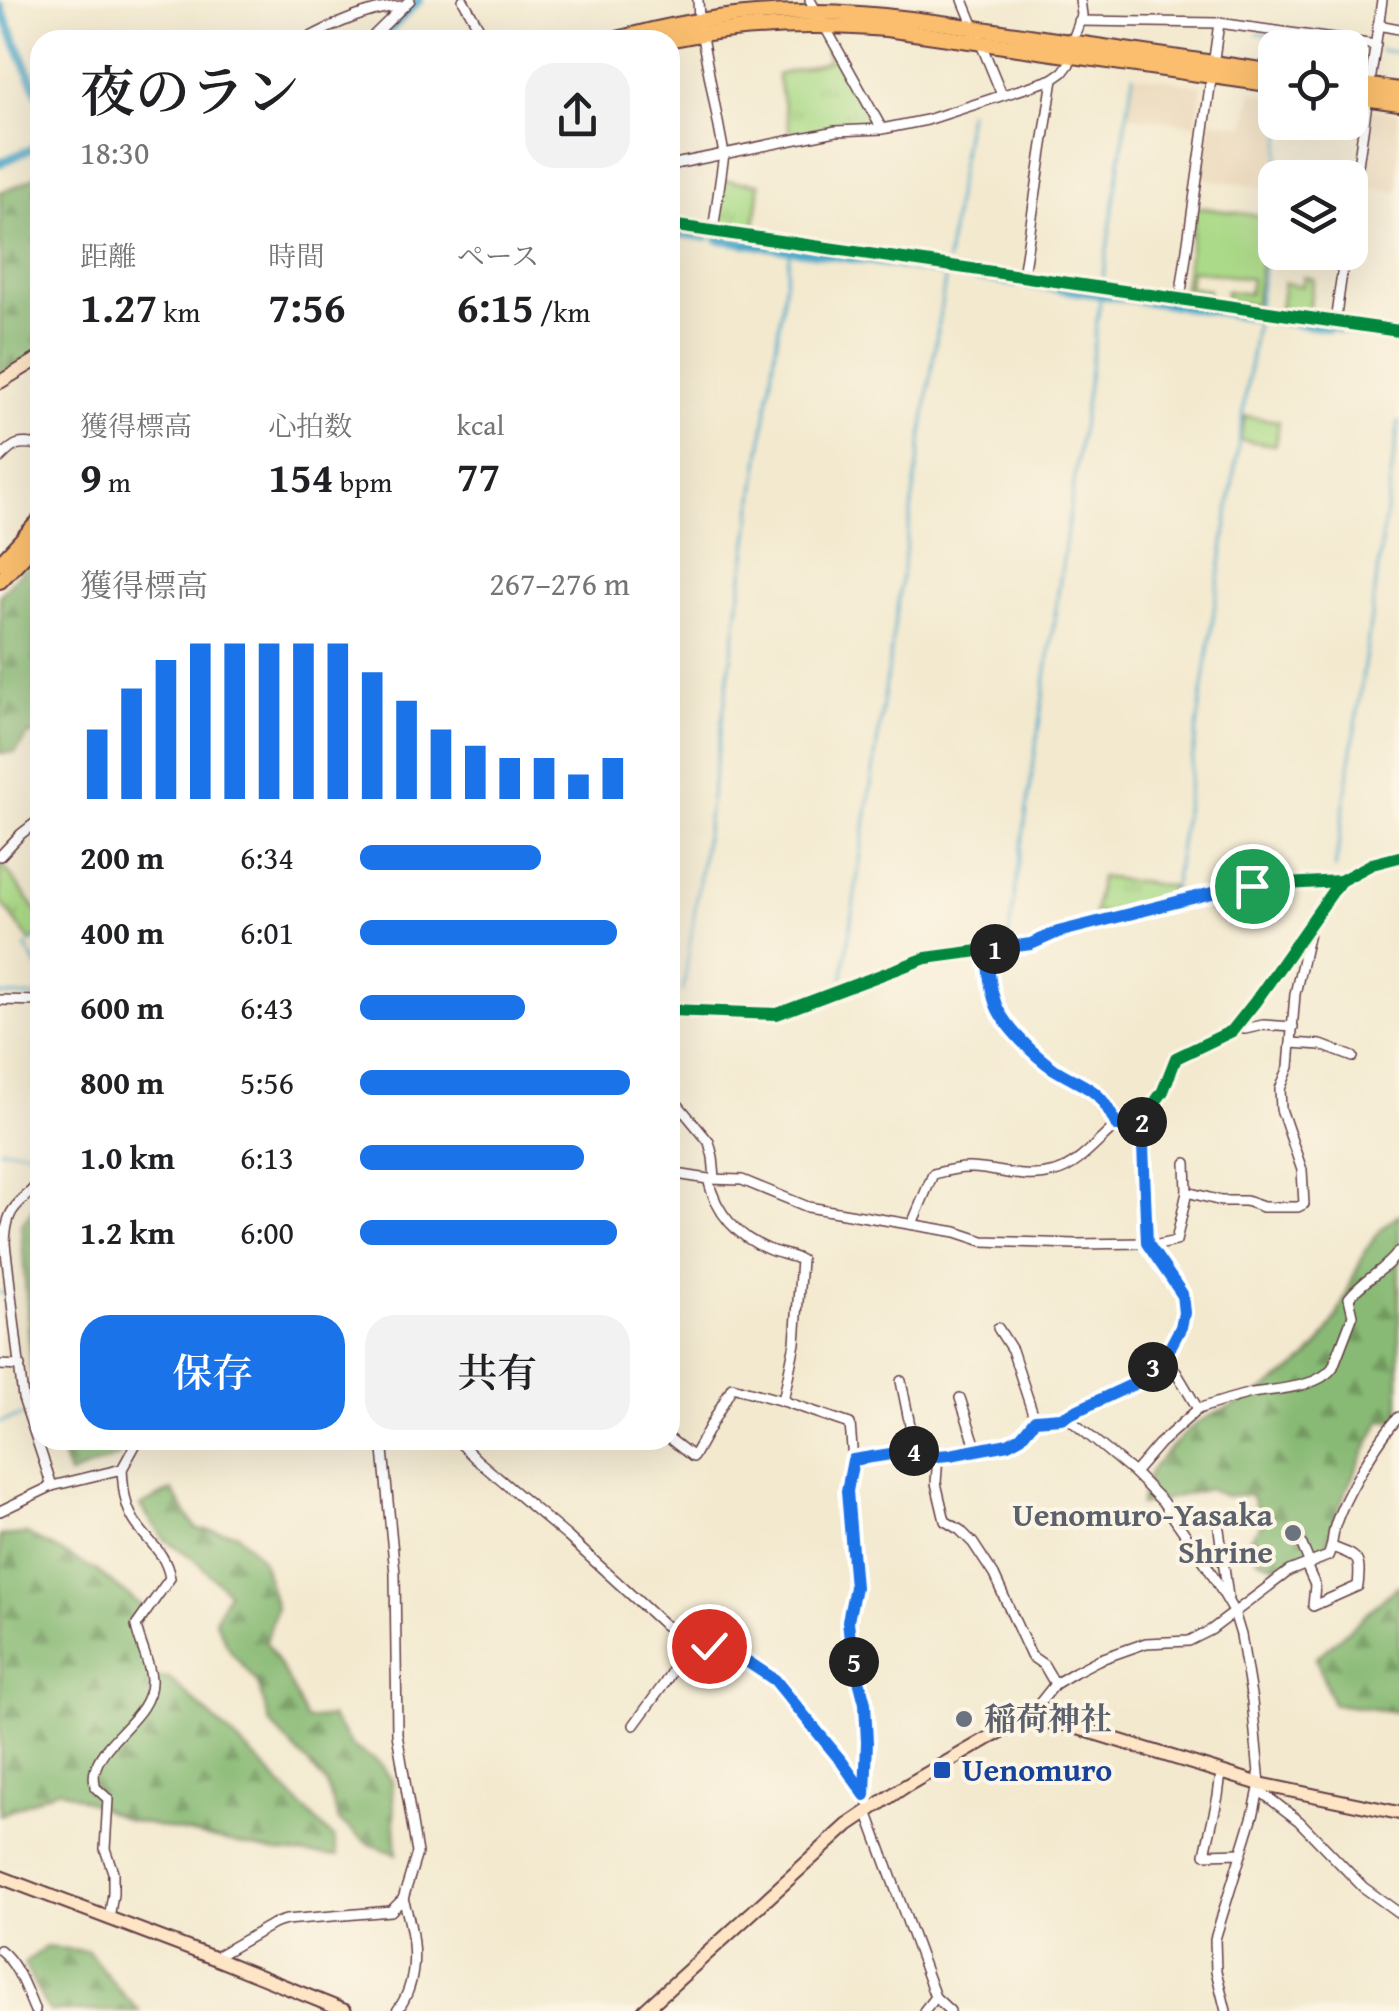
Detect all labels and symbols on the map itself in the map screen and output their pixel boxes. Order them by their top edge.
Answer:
pin [1210,844,1295,929]
pin: 1 [970,924,1020,974]
pin: 2 [1117,1097,1167,1147]
pin: 3 [1128,1342,1178,1392]
pin: 4 [889,1426,939,1476]
place label: Uenomuro-Yasaka Shrine [1012,1491,1274,1575]
marker: Uenomuro-Yasaka Shrine [1282,1522,1304,1544]
pin [667,1604,752,1689]
pin: 5 [829,1637,879,1687]
place label: 稲荷神社 [984,1695,1112,1742]
marker: 稲荷神社 [953,1708,975,1730]
place label: Uenomuro [962,1746,1112,1793]
marker: Uenomuro [931,1759,953,1781]

